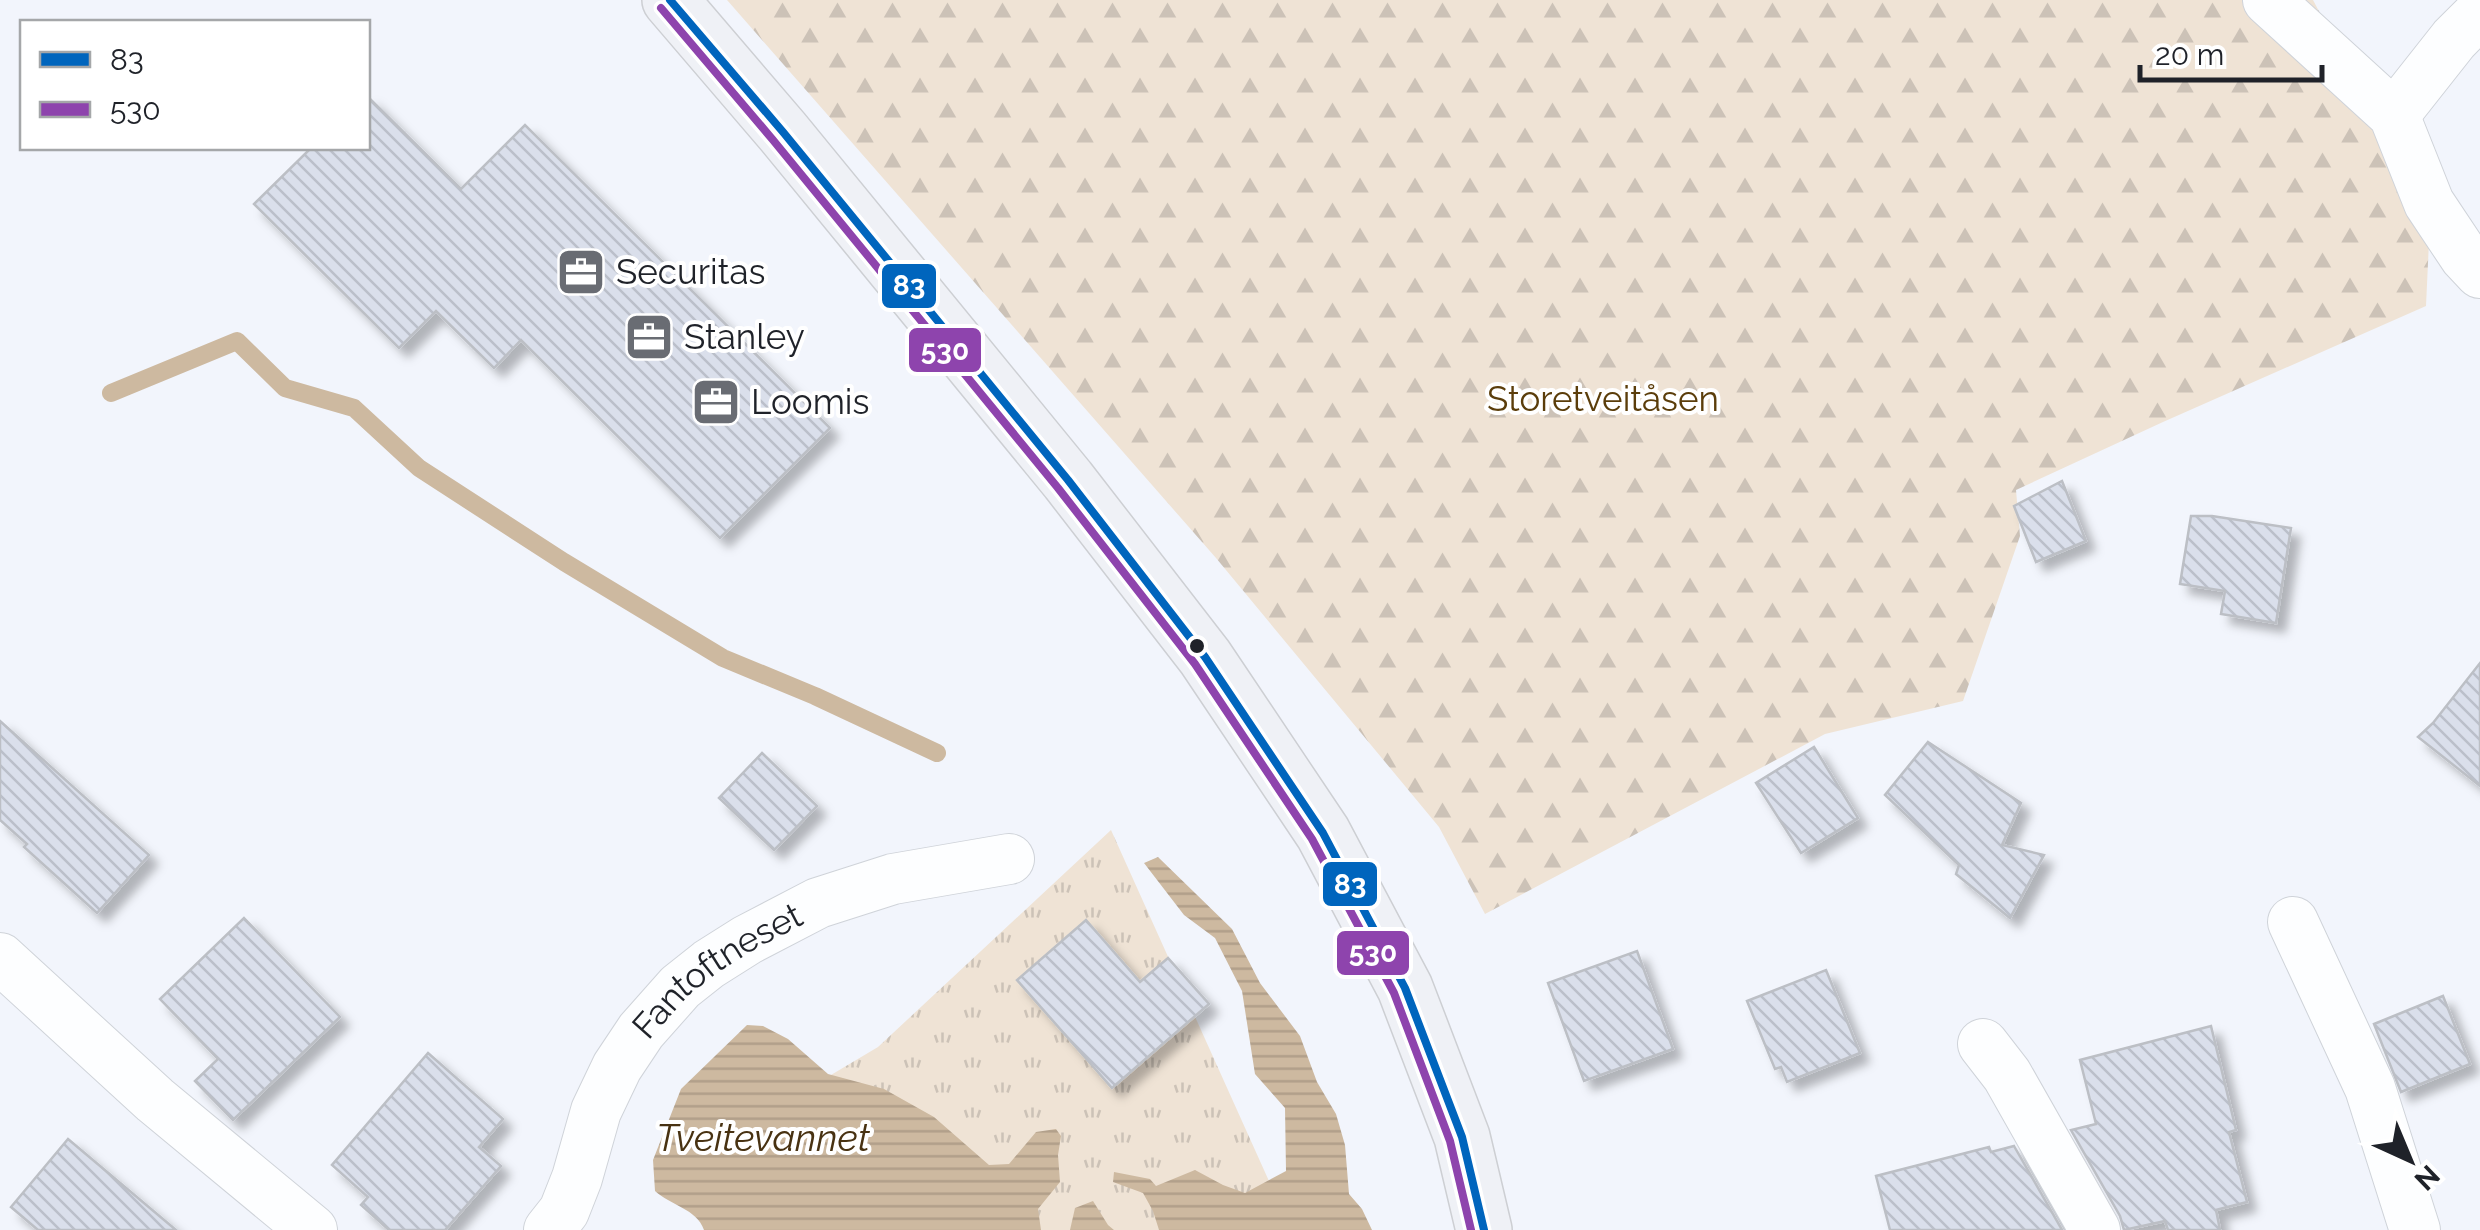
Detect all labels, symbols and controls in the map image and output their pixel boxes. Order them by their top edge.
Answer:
legend [20,20,370,150]
scale bar [2140,20,2322,82]
text: 20 m [2155,37,2224,72]
text: 83 [110,42,144,77]
text: 530 [110,92,161,127]
office icon: Securitas [555,246,607,298]
place label: Securitas [616,251,765,292]
line badge: 83 [880,262,938,310]
text: 83 [893,269,925,302]
office icon: Stanley [623,311,675,363]
place label: Stanley [684,316,805,357]
line badge: 530 [907,326,983,374]
text: 530 [921,334,969,367]
office icon: Loomis [690,376,742,428]
park label: Storetveitåsen [1487,378,1719,419]
place label: Loomis [751,381,869,422]
unlabelled marker [1187,636,1207,656]
line badge: 83 [1321,860,1379,908]
text: 83 [1334,868,1366,901]
street label: Fantoftneset [623,894,809,1046]
line badge: 530 [1335,929,1411,977]
text: 530 [1349,936,1397,969]
north arrow [2360,1110,2460,1210]
water label: Tveitevannet [656,1115,871,1160]
text: N [2408,1158,2446,1197]

